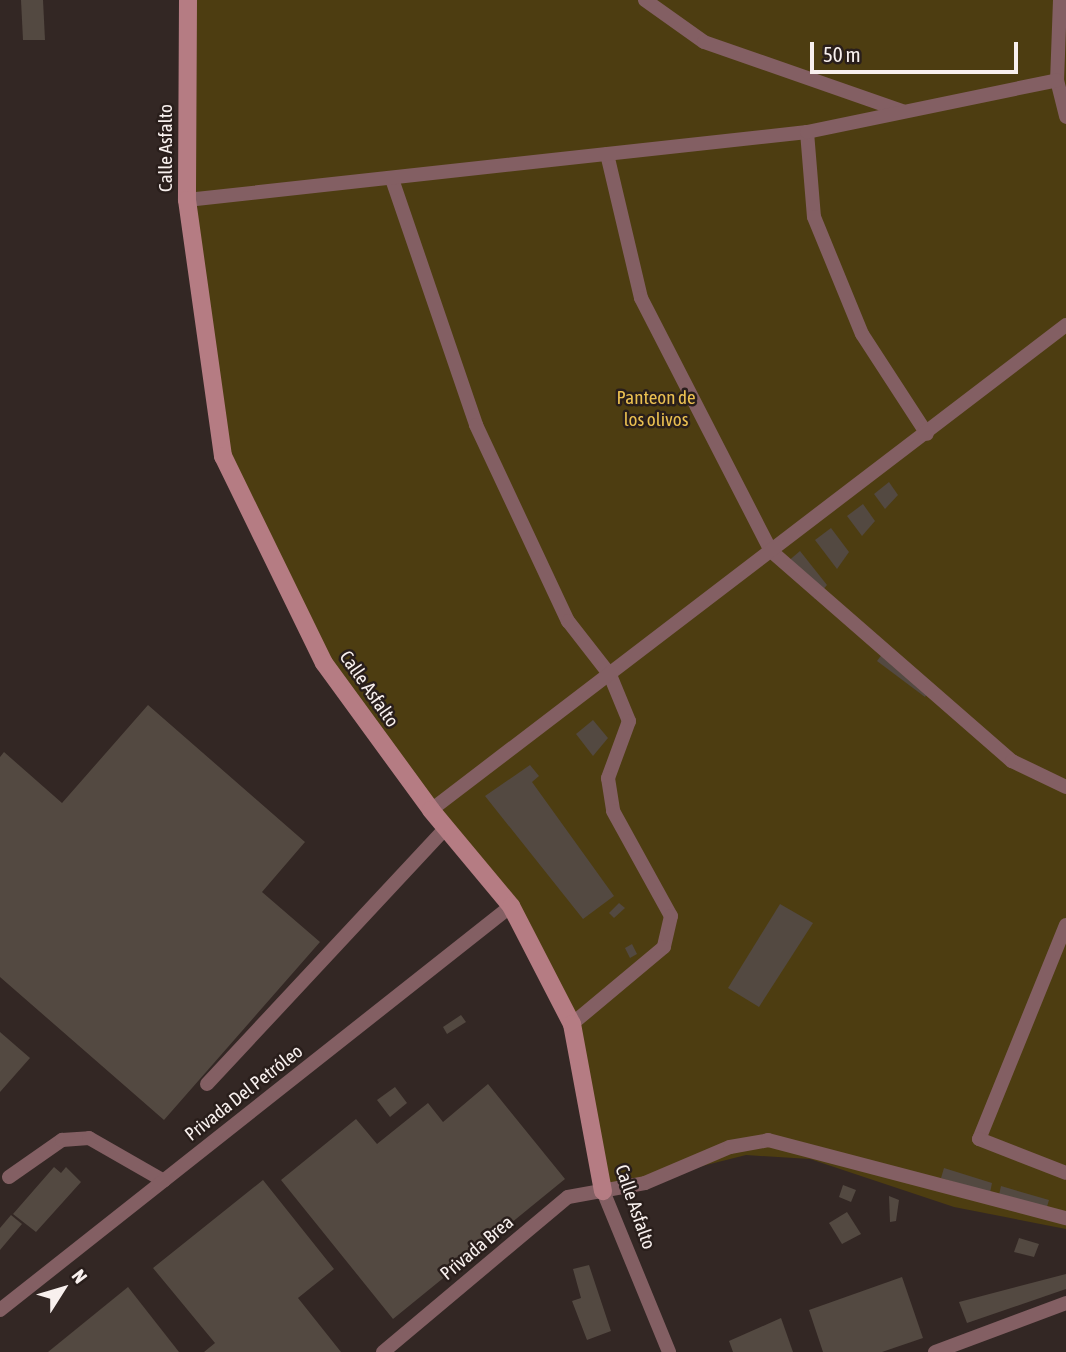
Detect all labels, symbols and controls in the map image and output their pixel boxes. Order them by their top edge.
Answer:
scale bar [814,28,1022,72]
text: 50 m [823,42,861,66]
street label: Calle Asfalto [155,104,177,192]
park label: Panteon de los olivos [616,387,696,431]
street label: Calle Asfalto [334,646,404,732]
street label: Privada Del Petróleo [181,1040,307,1146]
street label: Calle Asfalto [610,1162,660,1252]
street label: Privada Brea [436,1211,518,1285]
north arrow [28,1254,98,1324]
text: N [68,1265,92,1287]

